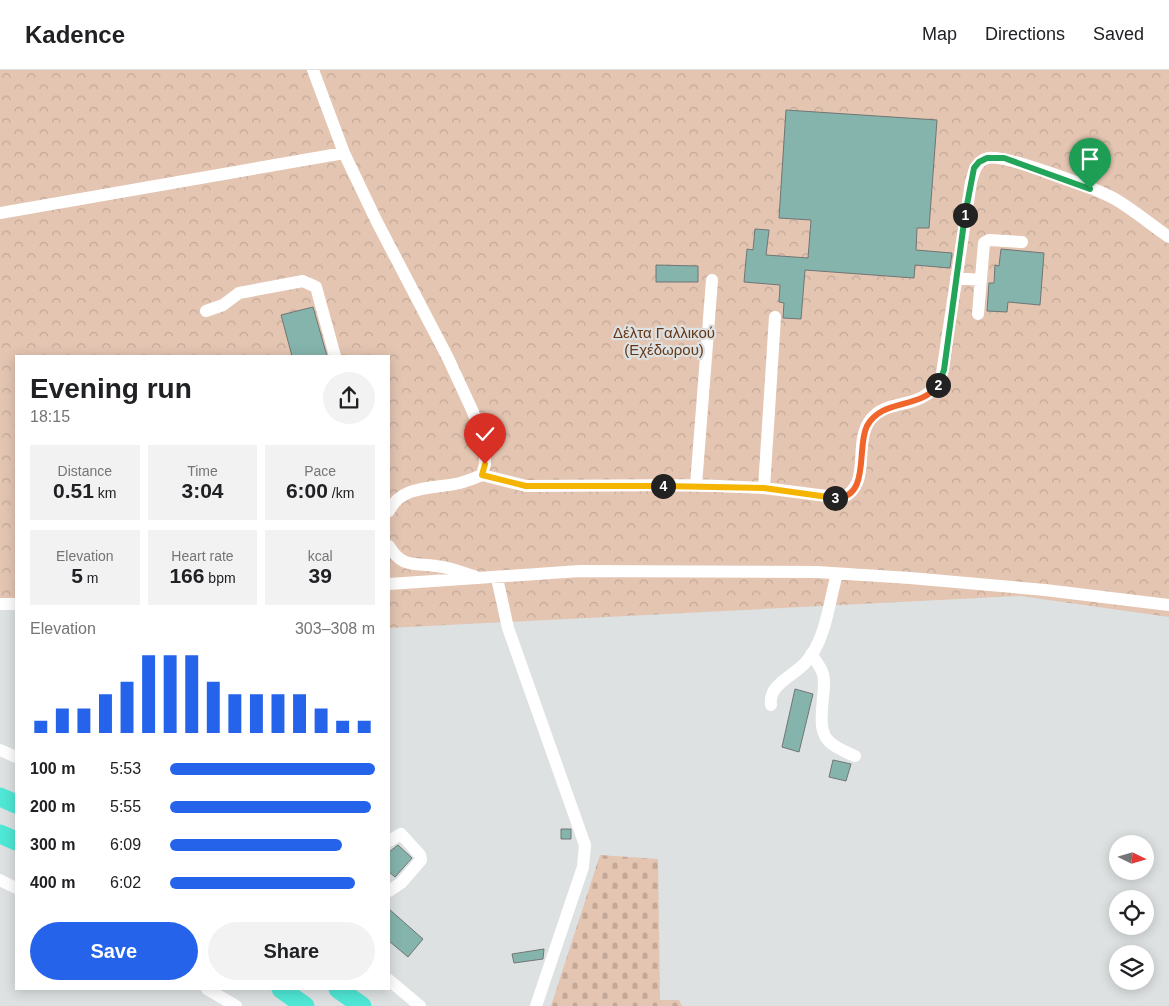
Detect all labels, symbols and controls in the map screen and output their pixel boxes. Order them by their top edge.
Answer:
text: Kadence [25,21,125,48]
text: Map [922,24,957,44]
text: Directions [985,24,1065,44]
text: Saved [1093,24,1144,44]
pin [1069,138,1111,189]
icon: arrive [1076,145,1104,173]
pin: 1 [952,202,978,228]
text: 1 [962,207,969,223]
park label: Δέλτα Γαλλικού (Εχέδωρου) [613,324,715,358]
button: share [323,372,375,424]
pin: 2 [926,372,950,398]
text: Evening run [30,373,192,404]
text: 2 [935,377,942,393]
text: 18:15 [30,408,70,425]
pin [464,413,506,464]
icon: check [471,420,499,448]
text: Distance [58,463,112,479]
text: Time [187,463,218,479]
text: Pace [304,463,336,479]
pin: 4 [650,474,676,498]
text: 4 [660,478,667,494]
text: 0.51 [53,479,94,502]
text: 3:04 [181,479,224,502]
text: 6:00 [286,479,328,502]
text: km [94,485,117,501]
text: /km [328,485,354,501]
pin: 3 [822,486,848,510]
text: 3 [832,490,839,506]
text: Elevation [56,548,114,564]
text: Heart rate [171,548,234,564]
text: kcal [308,548,333,564]
text: 5 [71,564,83,587]
text: 166 [169,564,204,587]
text: 39 [308,564,332,587]
text: m [83,570,98,586]
text: bpm [204,570,236,586]
text: Elevation [30,620,96,637]
text: 303–308 m [295,620,375,637]
text: 100 m [30,760,75,777]
text: 5:53 [110,760,141,777]
text: 200 m [30,798,75,815]
text: 5:55 [110,798,141,815]
north arrow [1109,835,1154,880]
map controls [1109,835,1154,990]
text: 300 m [30,836,75,853]
text: 6:09 [110,836,141,853]
text: 400 m [30,874,75,891]
text: 6:02 [110,874,141,891]
button: locate [1109,890,1154,935]
button: Save [30,922,198,980]
button: Share [208,922,375,980]
button: layers [1109,945,1154,990]

